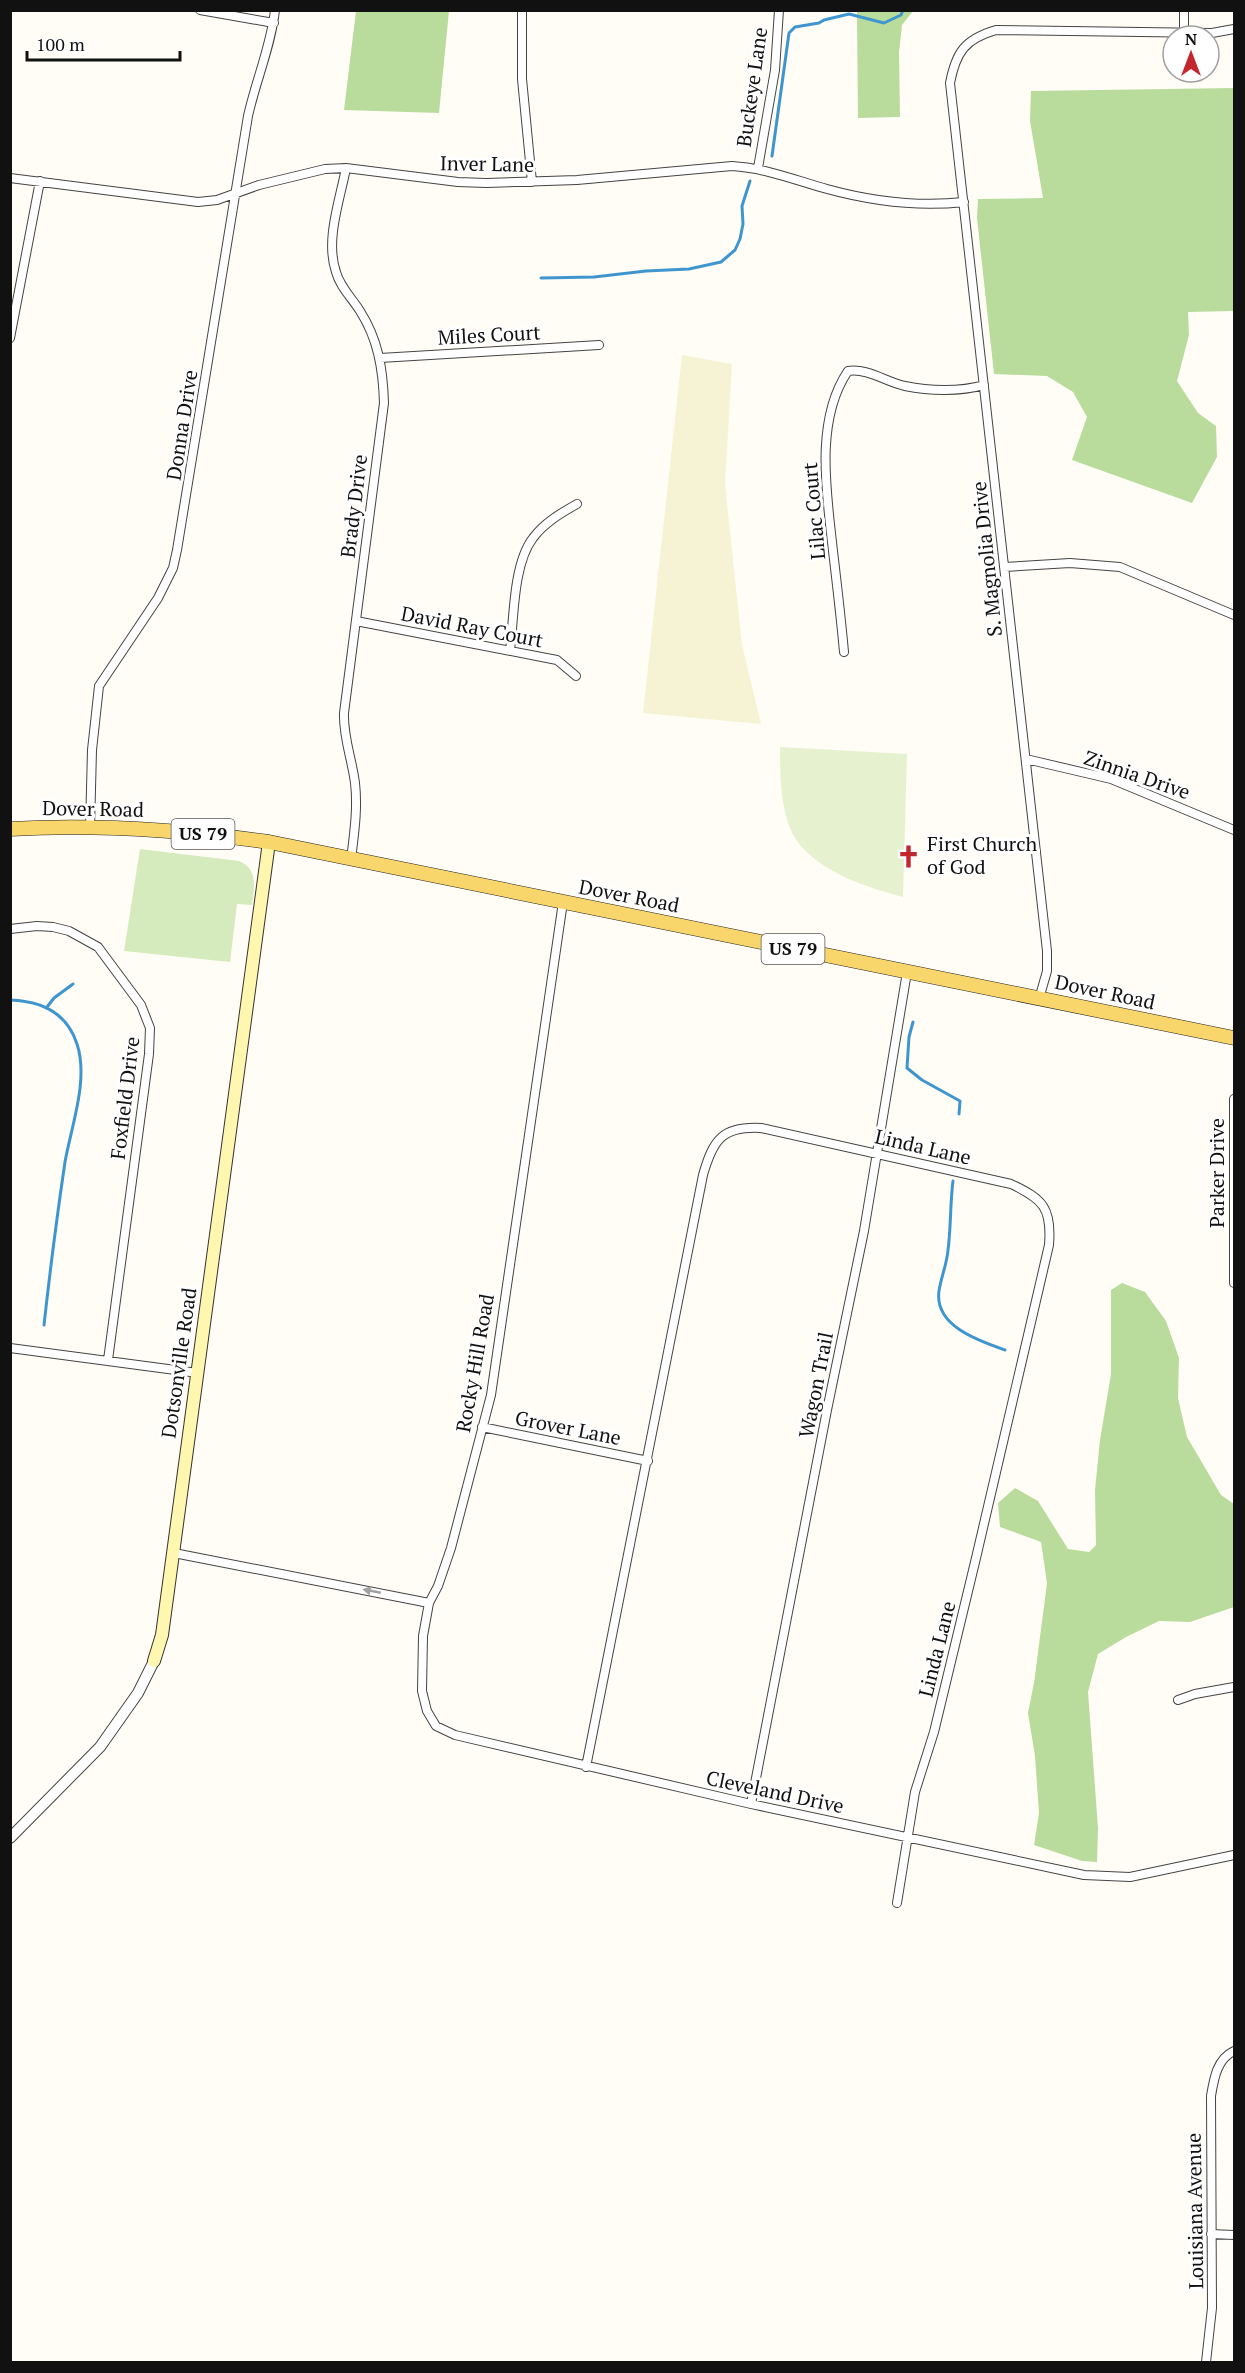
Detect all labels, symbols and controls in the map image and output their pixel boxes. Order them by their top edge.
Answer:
scale bar [27,24,180,62]
north arrow [1161,24,1221,84]
street label: Buckeye Lane [730,25,773,149]
text: N [1185,28,1197,50]
text: 100 m [36,32,85,56]
street label: Inver Lane [440,149,534,178]
street label: Miles Court [437,318,542,351]
street label: Donna Drive [159,368,204,482]
street label: Brady Drive [334,453,373,559]
street label: Lilac Court [796,461,831,561]
street label: S. Magnolia Drive [965,480,1008,638]
street label: David Ray Court [399,599,546,654]
street label: Zinnia Drive [1080,744,1194,805]
street label: Dover Road [42,794,144,823]
road number: US 79 [172,819,234,849]
place label: First Church of God [927,830,1038,880]
church icon: First Church of God [896,843,922,869]
street label: Dover Road [577,873,682,918]
road number: US 79 [762,934,824,964]
street label: Dover Road [1052,968,1158,1015]
street label: Foxfield Drive [104,1035,145,1161]
street label: Parker Drive [1203,1118,1230,1228]
street label: Linda Lane [872,1122,974,1171]
street label: Dotsonville Road [155,1286,202,1440]
street label: Rocky Hill Road [449,1292,500,1434]
street label: Wagon Trail [792,1330,839,1440]
street label: Grover Lane [513,1404,623,1451]
one-way arrow [362,1586,381,1595]
street label: Linda Lane [912,1598,961,1700]
street label: Cleveland Drive [704,1764,846,1819]
street label: Louisiana Avenue [1180,2133,1209,2289]

